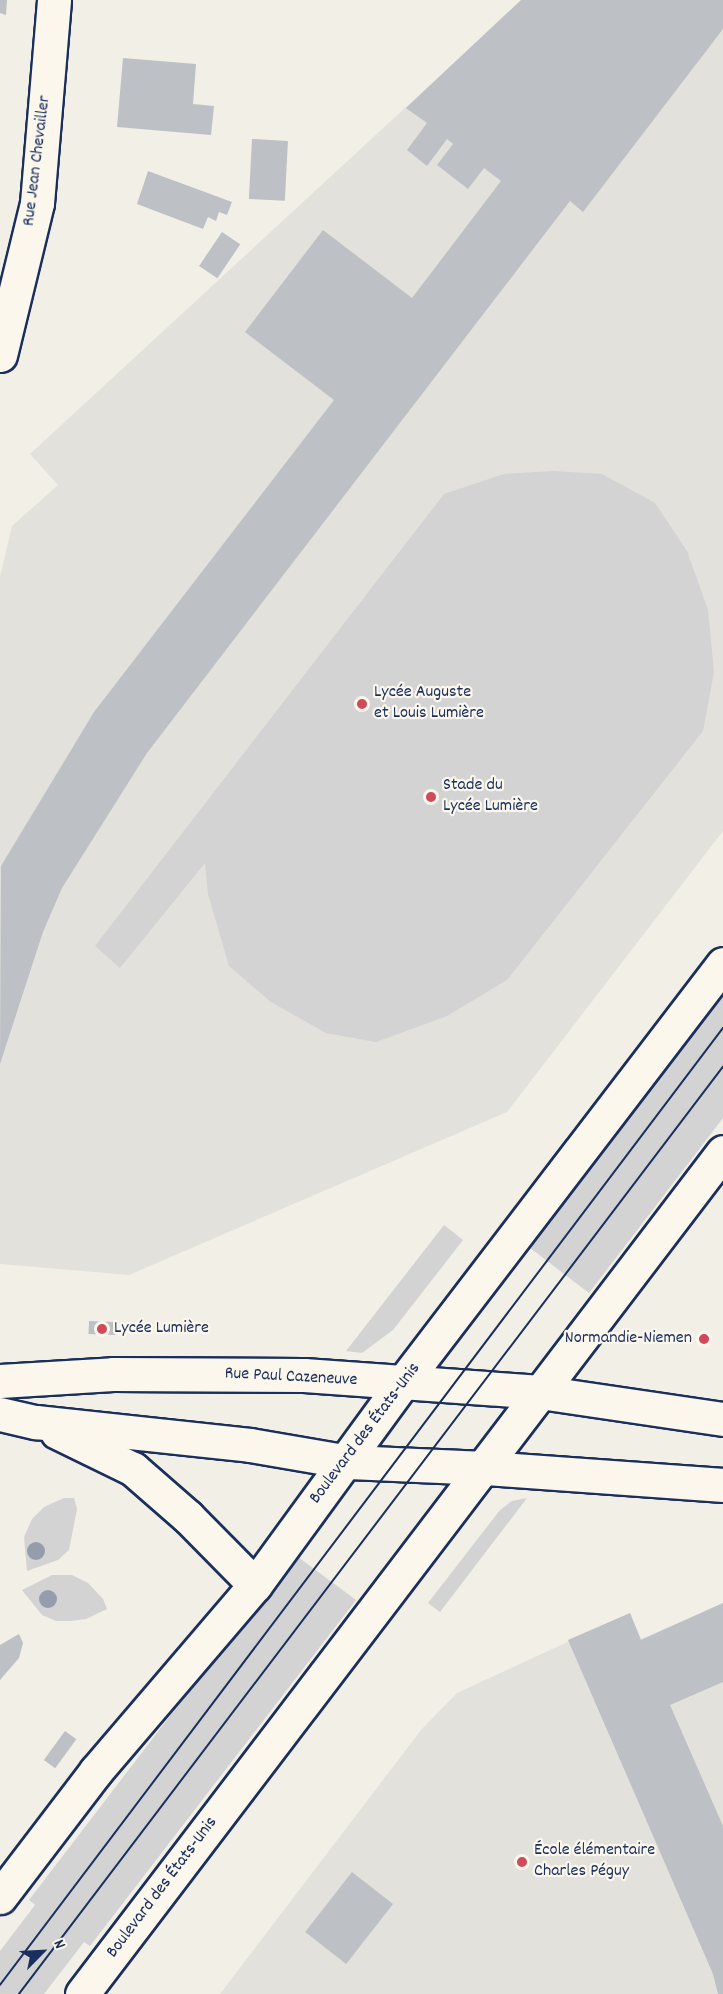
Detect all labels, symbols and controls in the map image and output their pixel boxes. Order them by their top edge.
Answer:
street label: Rue Jean Chevailler [19,94,57,228]
place label: Lycée Auguste et Louis Lumière [374,683,484,726]
marker: Lycée Auguste et Louis Lumière [355,697,369,711]
place label: Stade du Lycée Lumière [443,776,538,818]
marker: Stade du Lycée Lumière [424,790,438,804]
place label: Lycée Lumière [114,1318,209,1340]
marker: Lycée Lumière [95,1322,109,1336]
place label: Normandie-Niemen [565,1328,692,1350]
marker: Normandie-Niemen [697,1332,711,1346]
street label: Boulevard des États-Unis [306,1359,426,1509]
street label: Rue Paul Cazeneuve [224,1364,358,1392]
street label: Boulevard des États-Unis [103,1813,223,1963]
place label: École élémentaire Charles Péguy [534,1841,655,1884]
marker: École élémentaire Charles Péguy [515,1855,529,1869]
north arrow [12,1922,72,1982]
text: N [47,1936,71,1953]

